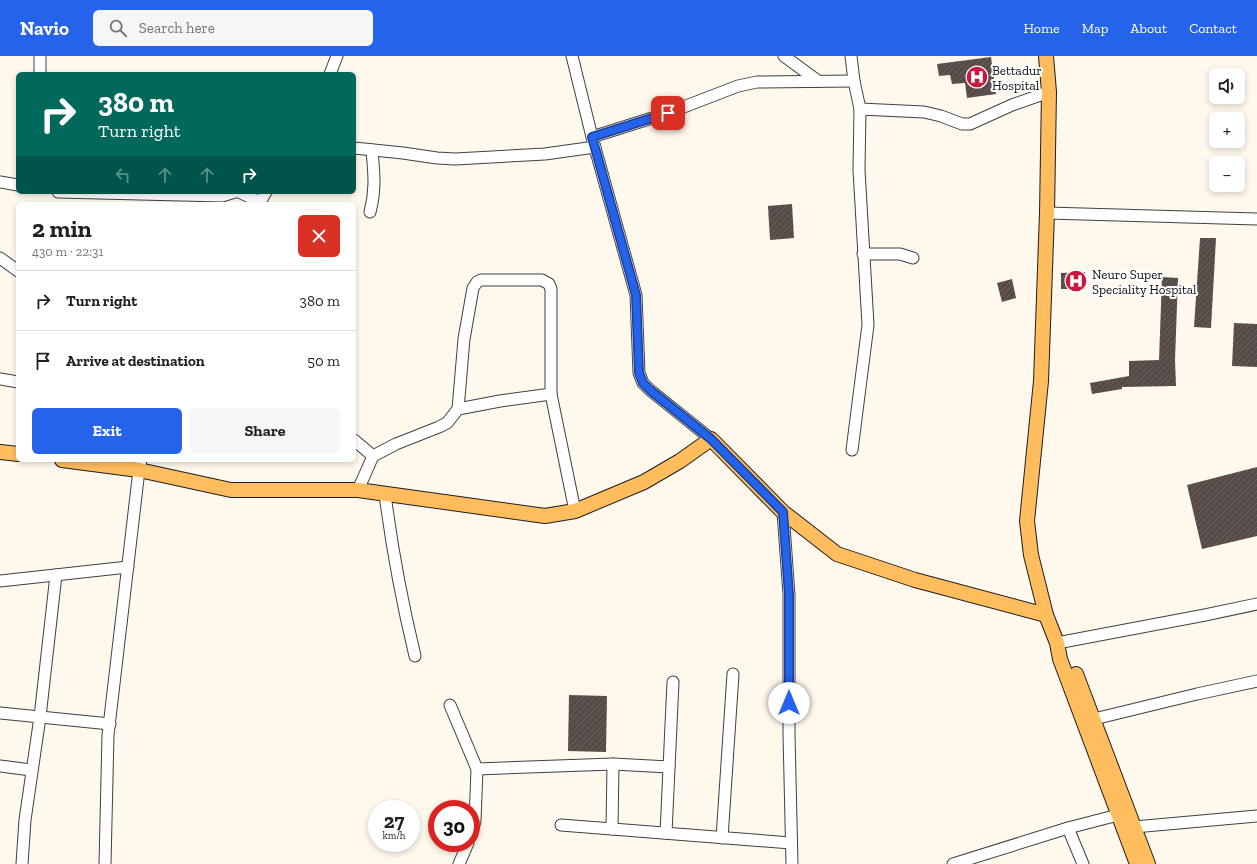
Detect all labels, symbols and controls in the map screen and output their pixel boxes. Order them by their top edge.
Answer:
search box [93,10,373,46]
text: Navio [20,17,69,40]
icon: search [107,17,129,39]
text: Search here [139,19,215,37]
text: Home [1024,20,1060,37]
text: Map [1082,20,1108,37]
text: About [1130,20,1167,37]
text: Contact [1189,20,1237,37]
place label: Bettadur Hospital [992,63,1042,93]
hospital icon: Bettadur Hospital [964,64,990,90]
map controls [1209,68,1245,192]
button: sound [1209,68,1245,104]
text: 380 m [98,86,174,119]
icon: right [32,88,84,140]
pin [651,96,685,130]
icon: arrive [657,102,679,124]
button: + [1209,112,1245,148]
text: Turn right [98,120,180,142]
button: − [1209,156,1245,192]
icon: left [112,164,134,186]
icon: ahead [154,164,176,186]
icon: ahead [196,164,218,186]
icon: right [238,164,260,186]
text: 2 min [32,214,92,243]
button: close [298,215,340,257]
text: 430 m · 22:31 [32,244,103,259]
place label: Neuro Super Speciality Hospital [1092,267,1197,297]
hospital icon: Neuro Super Speciality Hospital [1063,268,1089,294]
icon: right [32,290,54,312]
text: Turn right [66,292,137,310]
text: 380 m [300,292,340,310]
icon: arrive [32,350,54,372]
text: Arrive at destination [66,352,205,370]
text: 50 m [307,352,340,370]
button: Exit [32,408,182,454]
button: Share [190,408,340,454]
position arrow [768,682,810,724]
speed limit sign: 30 [428,800,480,852]
text: 27 [384,809,404,833]
text: km/h [383,830,405,842]

